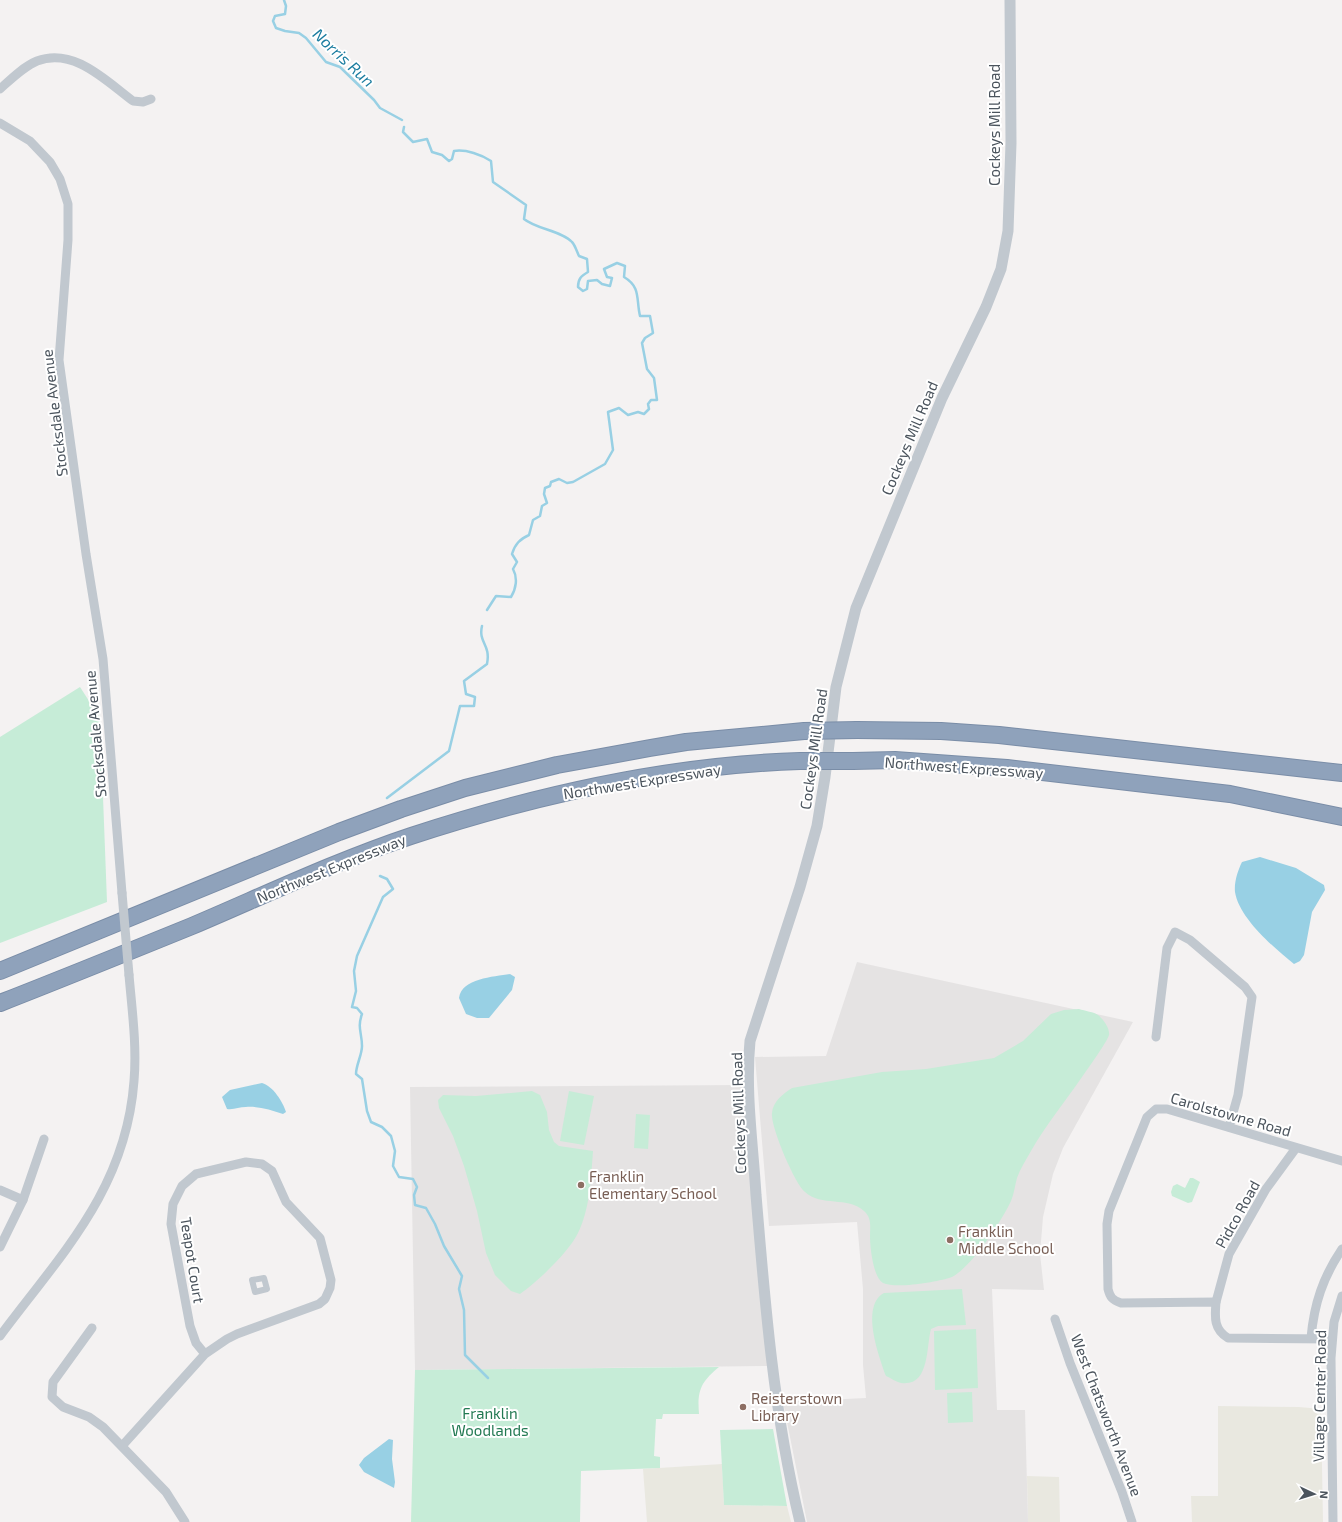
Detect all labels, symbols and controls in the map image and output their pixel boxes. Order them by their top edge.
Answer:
water label: Norris Run [309,24,379,90]
street label: Cockeys Mill Road [985,64,1003,186]
street label: Stocksdale Avenue [37,349,71,477]
street label: Cockeys Mill Road [877,378,941,498]
street label: Stocksdale Avenue [80,670,110,798]
street label: Cockeys Mill Road [796,687,830,811]
street label: Northwest Expressway [884,752,1044,782]
street label: Northwest Expressway [562,760,722,802]
street label: Northwest Expressway [254,830,408,906]
street label: Cockeys Mill Road [727,1052,749,1174]
street label: Carolstowne Road [1169,1088,1293,1140]
place label: Franklin Elementary School [589,1167,717,1202]
street label: Pidco Road [1211,1177,1263,1251]
marker: Franklin Elementary School [576,1180,586,1190]
street label: Teapot Court [177,1216,209,1305]
place label: Franklin Middle School [958,1222,1054,1257]
marker: Franklin Middle School [945,1235,955,1245]
street label: Village Center Road [1309,1330,1329,1462]
street label: West Chatsworth Avenue [1068,1331,1146,1499]
place label: Reisterstown Library [751,1389,842,1424]
marker: Reisterstown Library [738,1402,748,1412]
park label: Franklin Woodlands [451,1404,529,1439]
north arrow [1294,1474,1334,1514]
text: N [1318,1490,1331,1499]

